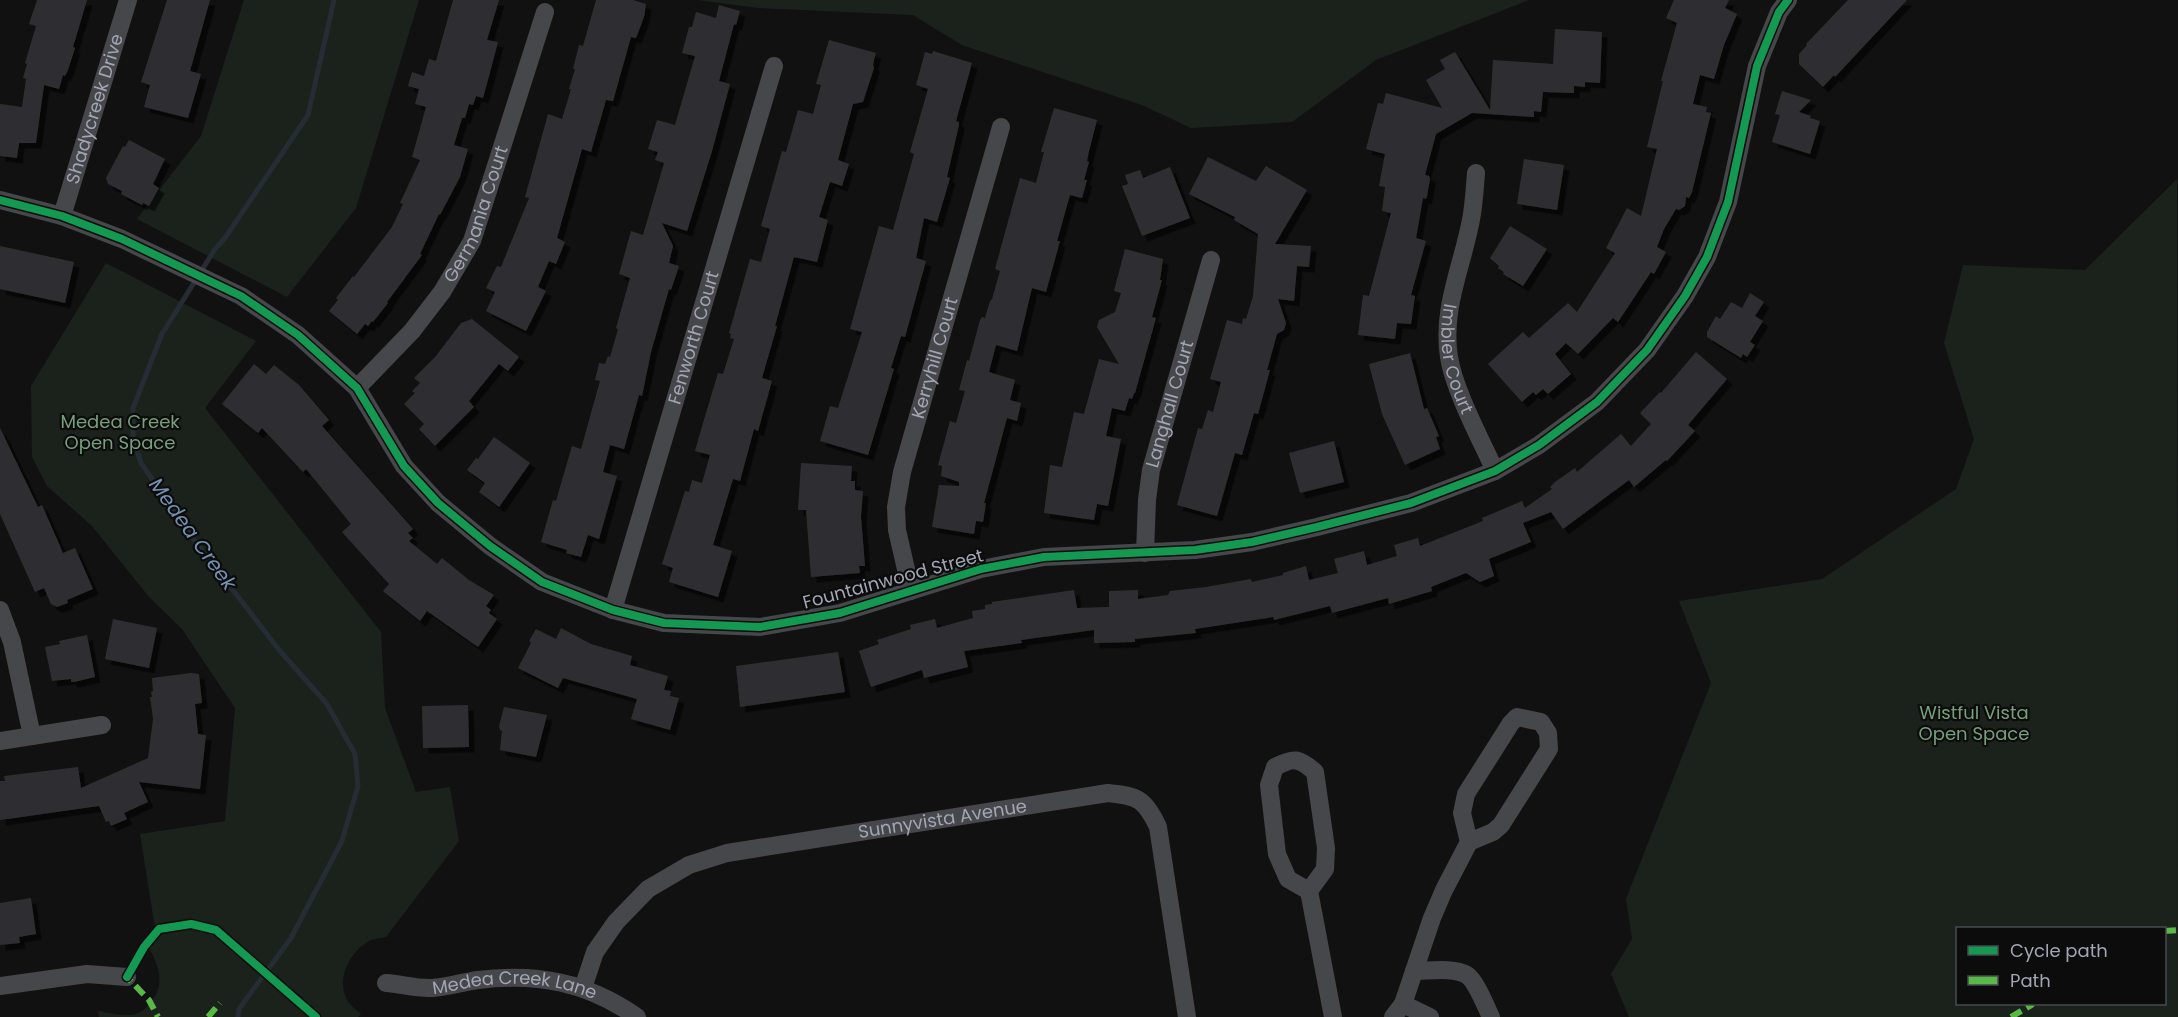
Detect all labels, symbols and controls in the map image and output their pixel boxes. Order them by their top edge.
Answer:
street label: Shadycreek Drive [60,31,129,187]
street label: Germania Court [437,142,514,287]
street label: Fenworth Court [662,268,725,407]
street label: Kerryhill Court [905,294,964,421]
street label: Imbler Court [1435,302,1480,418]
street label: Langhall Court [1139,337,1199,470]
park label: Medea Creek Open Space [60,409,180,455]
water label: Medea Creek [143,472,244,597]
street label: Fountainwood Street [800,542,986,615]
park label: Wistful Vista Open Space [1919,700,2029,746]
street label: Sunnyvista Avenue [856,793,1029,844]
legend [1956,927,2166,1005]
text: Cycle path [2010,938,2108,963]
street label: Medea Creek Lane [430,965,601,1005]
text: Path [2010,968,2051,993]

